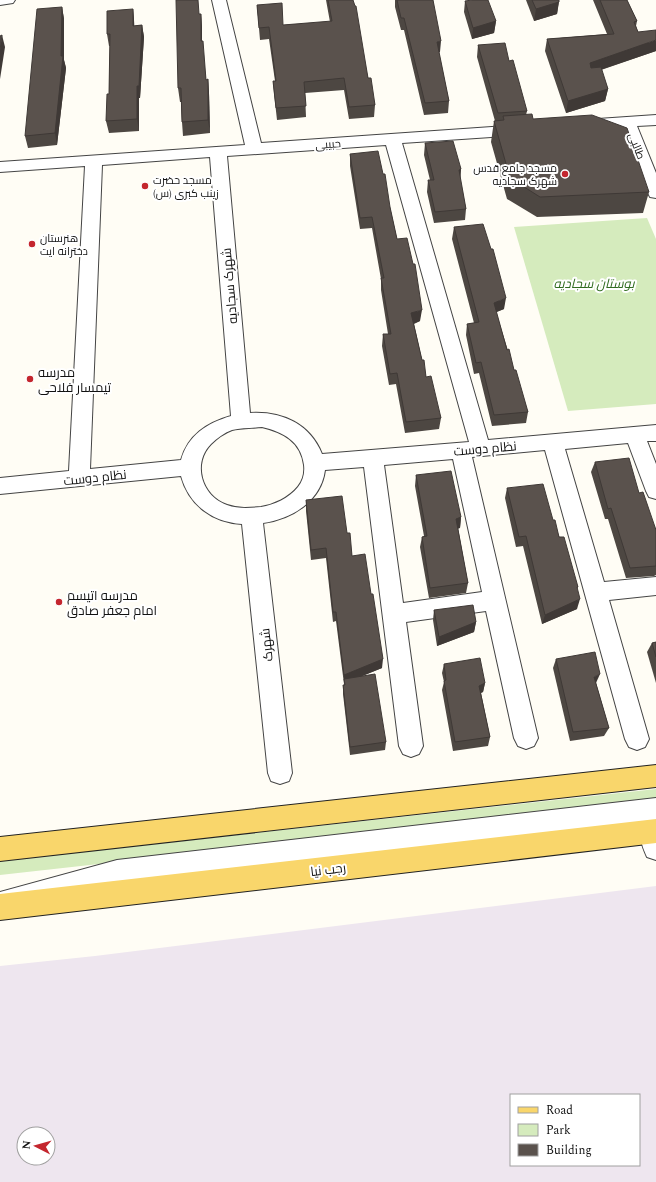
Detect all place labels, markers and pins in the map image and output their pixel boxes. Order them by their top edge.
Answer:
place label: مسجد جامع قدس شهرک سجادیه [473,160,557,190]
marker: مسجد جامع قدس شهرک سجادیه [560,169,570,179]
place label: مسجد حضرت زینب کبری (س) [153,172,219,202]
marker: مسجد حضرت زینب کبری (س) [140,181,150,191]
place label: هنرستان دخترانه ایت [40,230,88,260]
marker: هنرستان دخترانه ایت [27,239,37,249]
place label: مدرسه تیمسار فلاحی [38,363,112,398]
marker: مدرسه تیمسار فلاحی [25,374,35,384]
place label: مدرسه اتیسم امام جعفر صادق [67,586,157,621]
marker: مدرسه اتیسم امام جعفر صادق [54,597,64,607]

